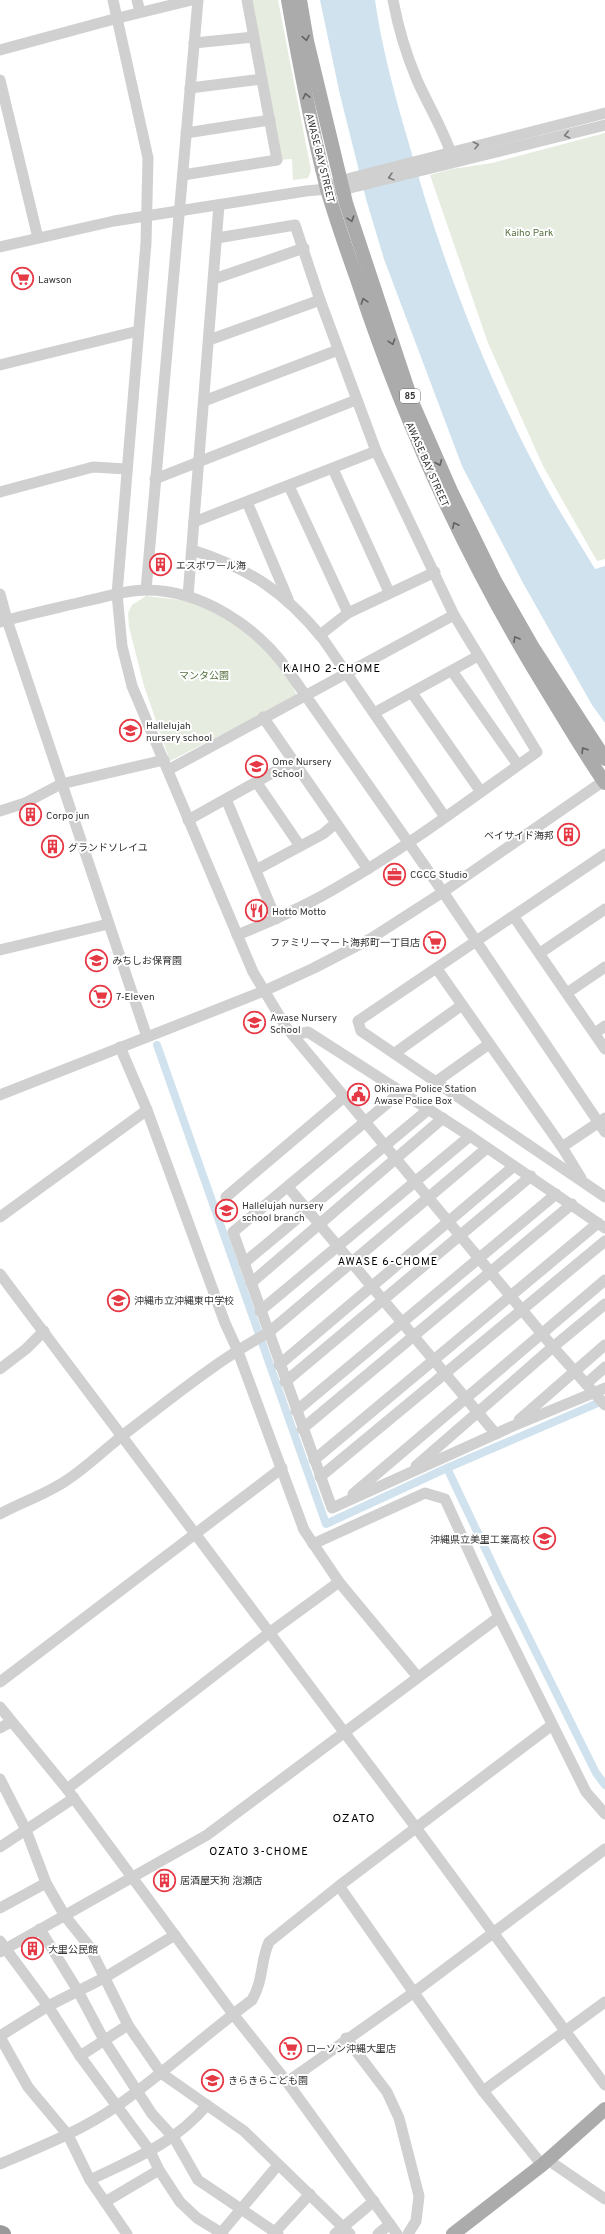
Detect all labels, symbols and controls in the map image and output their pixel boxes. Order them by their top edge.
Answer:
one-way arrow [302,35,310,42]
one-way arrow [303,93,311,99]
street label: AWASE BAY STREET [302,112,337,205]
one-way arrow [564,130,571,138]
one-way arrow [472,141,479,150]
one-way arrow [387,172,394,181]
one-way arrow [346,215,355,222]
park label: Kaiho Park [505,227,553,240]
supermarket icon: Lawson [10,266,36,292]
place label: Lawson [38,274,72,287]
one-way arrow [360,297,369,304]
one-way arrow [387,339,396,346]
road number: 85 [400,389,420,403]
street label: AWASE BAY STREET [402,420,451,509]
one-way arrow [434,459,442,467]
one-way arrow [452,521,460,529]
building icon: エスポワール海 [147,552,173,578]
place label: エスポワール海 [176,560,246,573]
one-way arrow [514,636,521,643]
district label: KAIHO 2-CHOME [283,662,381,676]
park label: マンタ公園 [179,670,229,683]
school or university icon: Hallelujah nursery school [117,718,143,744]
place label: Hallelujah nursery school [146,720,212,745]
one-way arrow [581,747,589,754]
school or university icon: Ome Nursery School [244,754,270,780]
place label: Ome Nursery School [272,756,332,781]
building icon: Corpo jun [17,802,43,828]
place label: Corpo jun [46,810,90,823]
building icon: ベイサイド海邦 [556,822,582,848]
place label: ベイサイド海邦 [484,830,554,843]
building icon: グランドソレイユ [39,834,65,860]
place label: グランドソレイユ [68,842,148,855]
office icon: CGCG Studio [382,861,408,887]
place label: CGCG Studio [410,869,468,882]
restaurant icon: Hotto Motto [243,898,269,924]
place label: Hotto Motto [272,906,327,919]
supermarket icon: ファミリーマート海邦町一丁目店 [422,929,448,955]
place label: ファミリーマート海邦町一丁目店 [270,937,420,950]
school or university icon: みちしお保育園 [83,947,109,973]
place label: みちしお保育園 [112,955,182,968]
supermarket icon: 7-Eleven [87,983,113,1009]
place label: 7-Eleven [116,991,155,1004]
school or university icon: Awase Nursery School [242,1010,268,1036]
place label: Awase Nursery School [270,1012,337,1037]
public building icon: Okinawa Police Station Awase Police Box [345,1081,371,1107]
place label: Okinawa Police Station Awase Police Box [374,1083,477,1108]
school or university icon: Hallelujah nursery school branch [214,1198,240,1224]
place label: Hallelujah nursery school branch [242,1200,323,1225]
district label: AWASE 6-CHOME [338,1255,438,1269]
school or university icon: 沖縄市立沖縄東中学校 [106,1287,132,1313]
place label: 沖縄市立沖縄東中学校 [134,1295,234,1308]
school or university icon: 沖縄県立美里工業高校 [532,1526,558,1552]
place label: 沖縄県立美里工業高校 [430,1534,530,1547]
district label: OZATO [332,1811,376,1827]
district label: OZATO 3-CHOME [209,1845,309,1859]
building icon: 居酒屋天狗 泡瀬店 [151,1867,177,1893]
place label: 居酒屋天狗 泡瀬店 [180,1875,262,1888]
building icon: 大里公民館 [19,1936,45,1962]
place label: 大里公民館 [48,1944,98,1957]
supermarket icon: ローソン沖縄大里店 [278,2035,304,2061]
place label: ローソン沖縄大里店 [306,2043,396,2056]
school or university icon: きらきらこども園 [200,2067,226,2093]
place label: きらきらこども園 [228,2075,308,2088]

